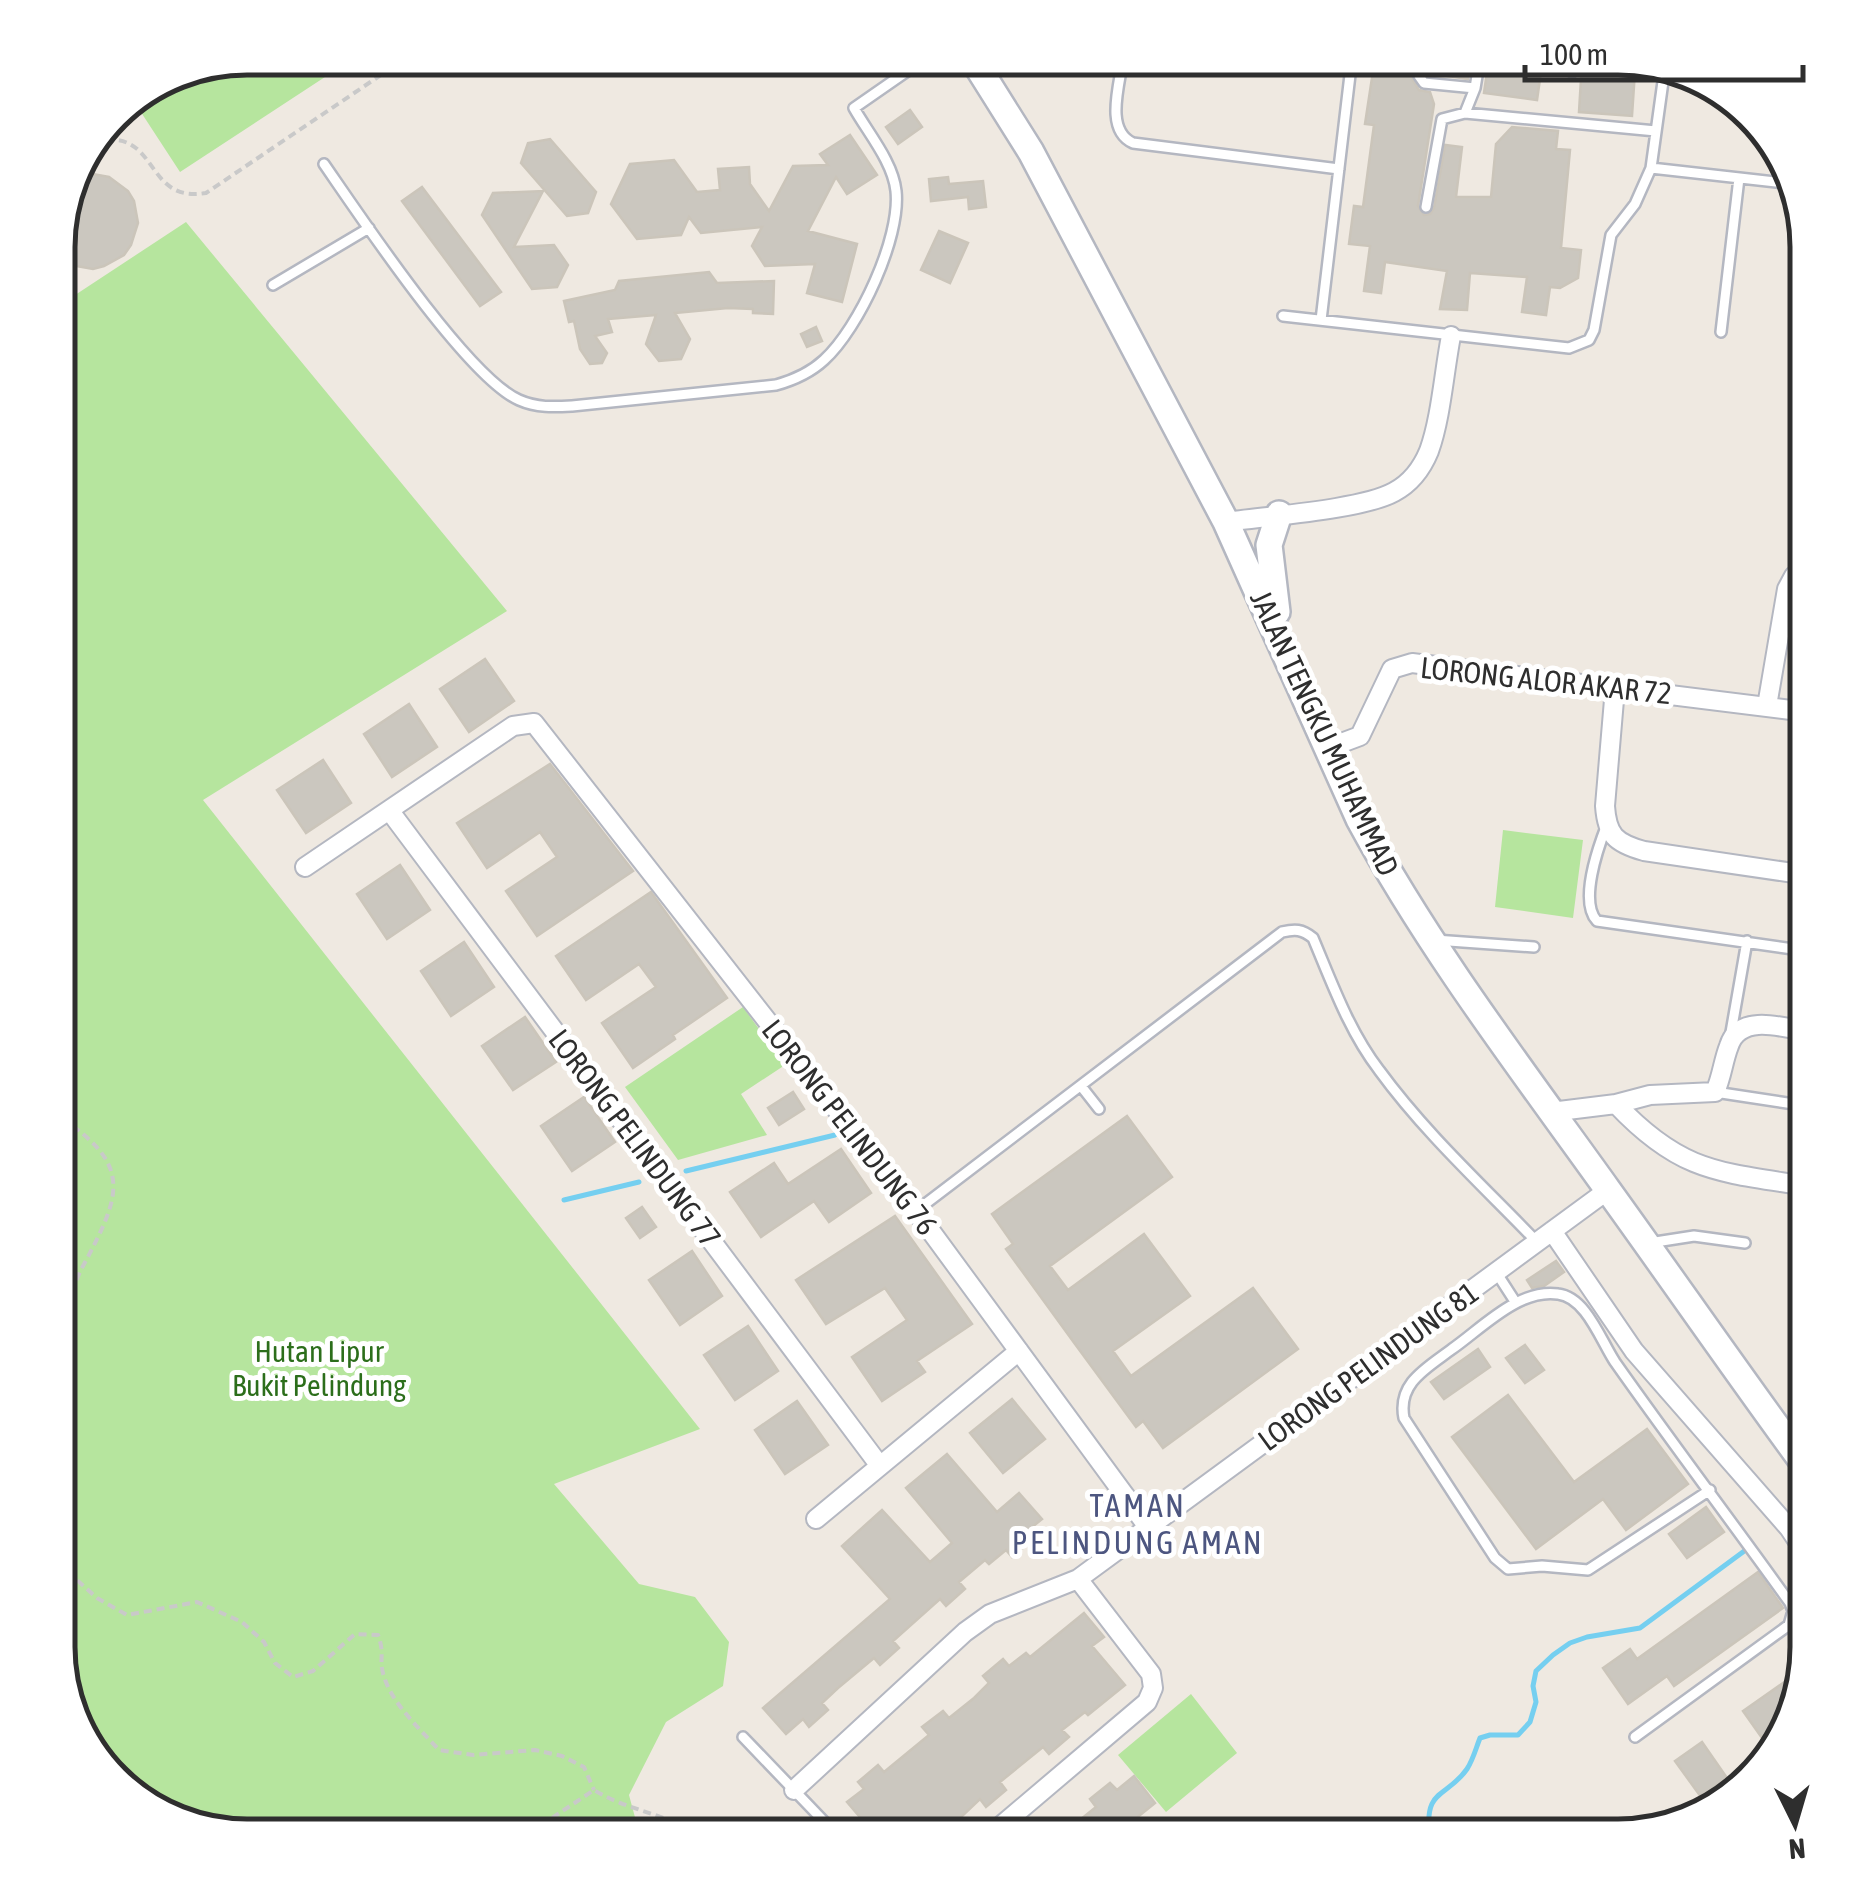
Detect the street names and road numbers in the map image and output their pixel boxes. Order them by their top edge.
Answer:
street label: JALAN TENGKU MUHAMMAD [1244,585,1406,881]
street label: LORONG ALOR AKAR 72 [1419,650,1673,710]
street label: LORONG PELINDUNG 76 [756,1013,944,1241]
street label: LORONG PELINDUNG 77 [542,1023,728,1253]
street label: LORONG PELINDUNG 81 [1251,1275,1485,1457]

